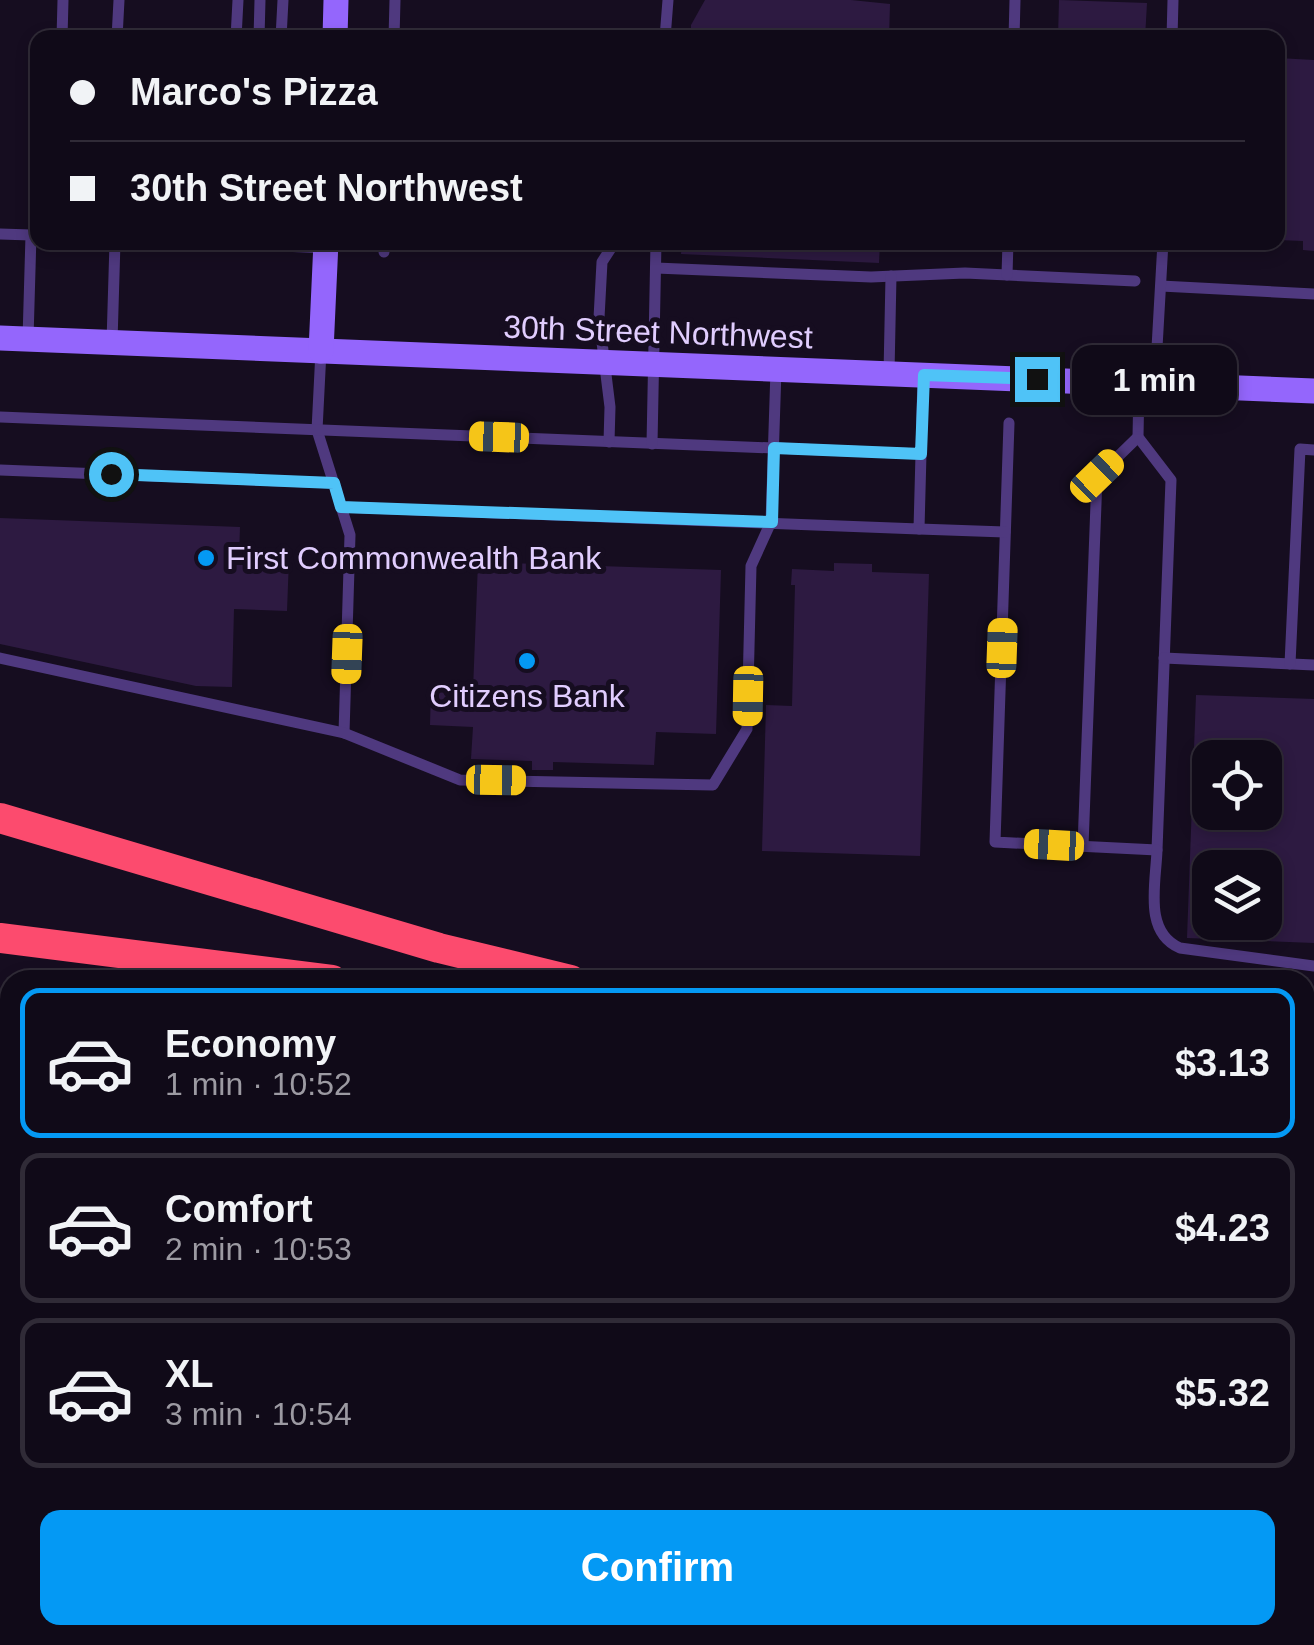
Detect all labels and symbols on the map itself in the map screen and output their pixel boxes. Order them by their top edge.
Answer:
street label: 30th Street Northwest [503,309,813,355]
callout: 1 min [1072,344,1237,414]
route end [1015,357,1060,402]
car [468,421,530,453]
car [1065,444,1129,508]
route start [89,452,134,497]
place label: First Commonwealth Bank [226,540,602,576]
marker: First Commonwealth Bank [195,547,217,569]
car [986,617,1018,679]
car [331,623,363,685]
marker: Citizens Bank [516,650,538,672]
car [732,666,764,726]
place label: Citizens Bank [429,678,626,714]
car [466,764,526,796]
car [1023,828,1085,862]

